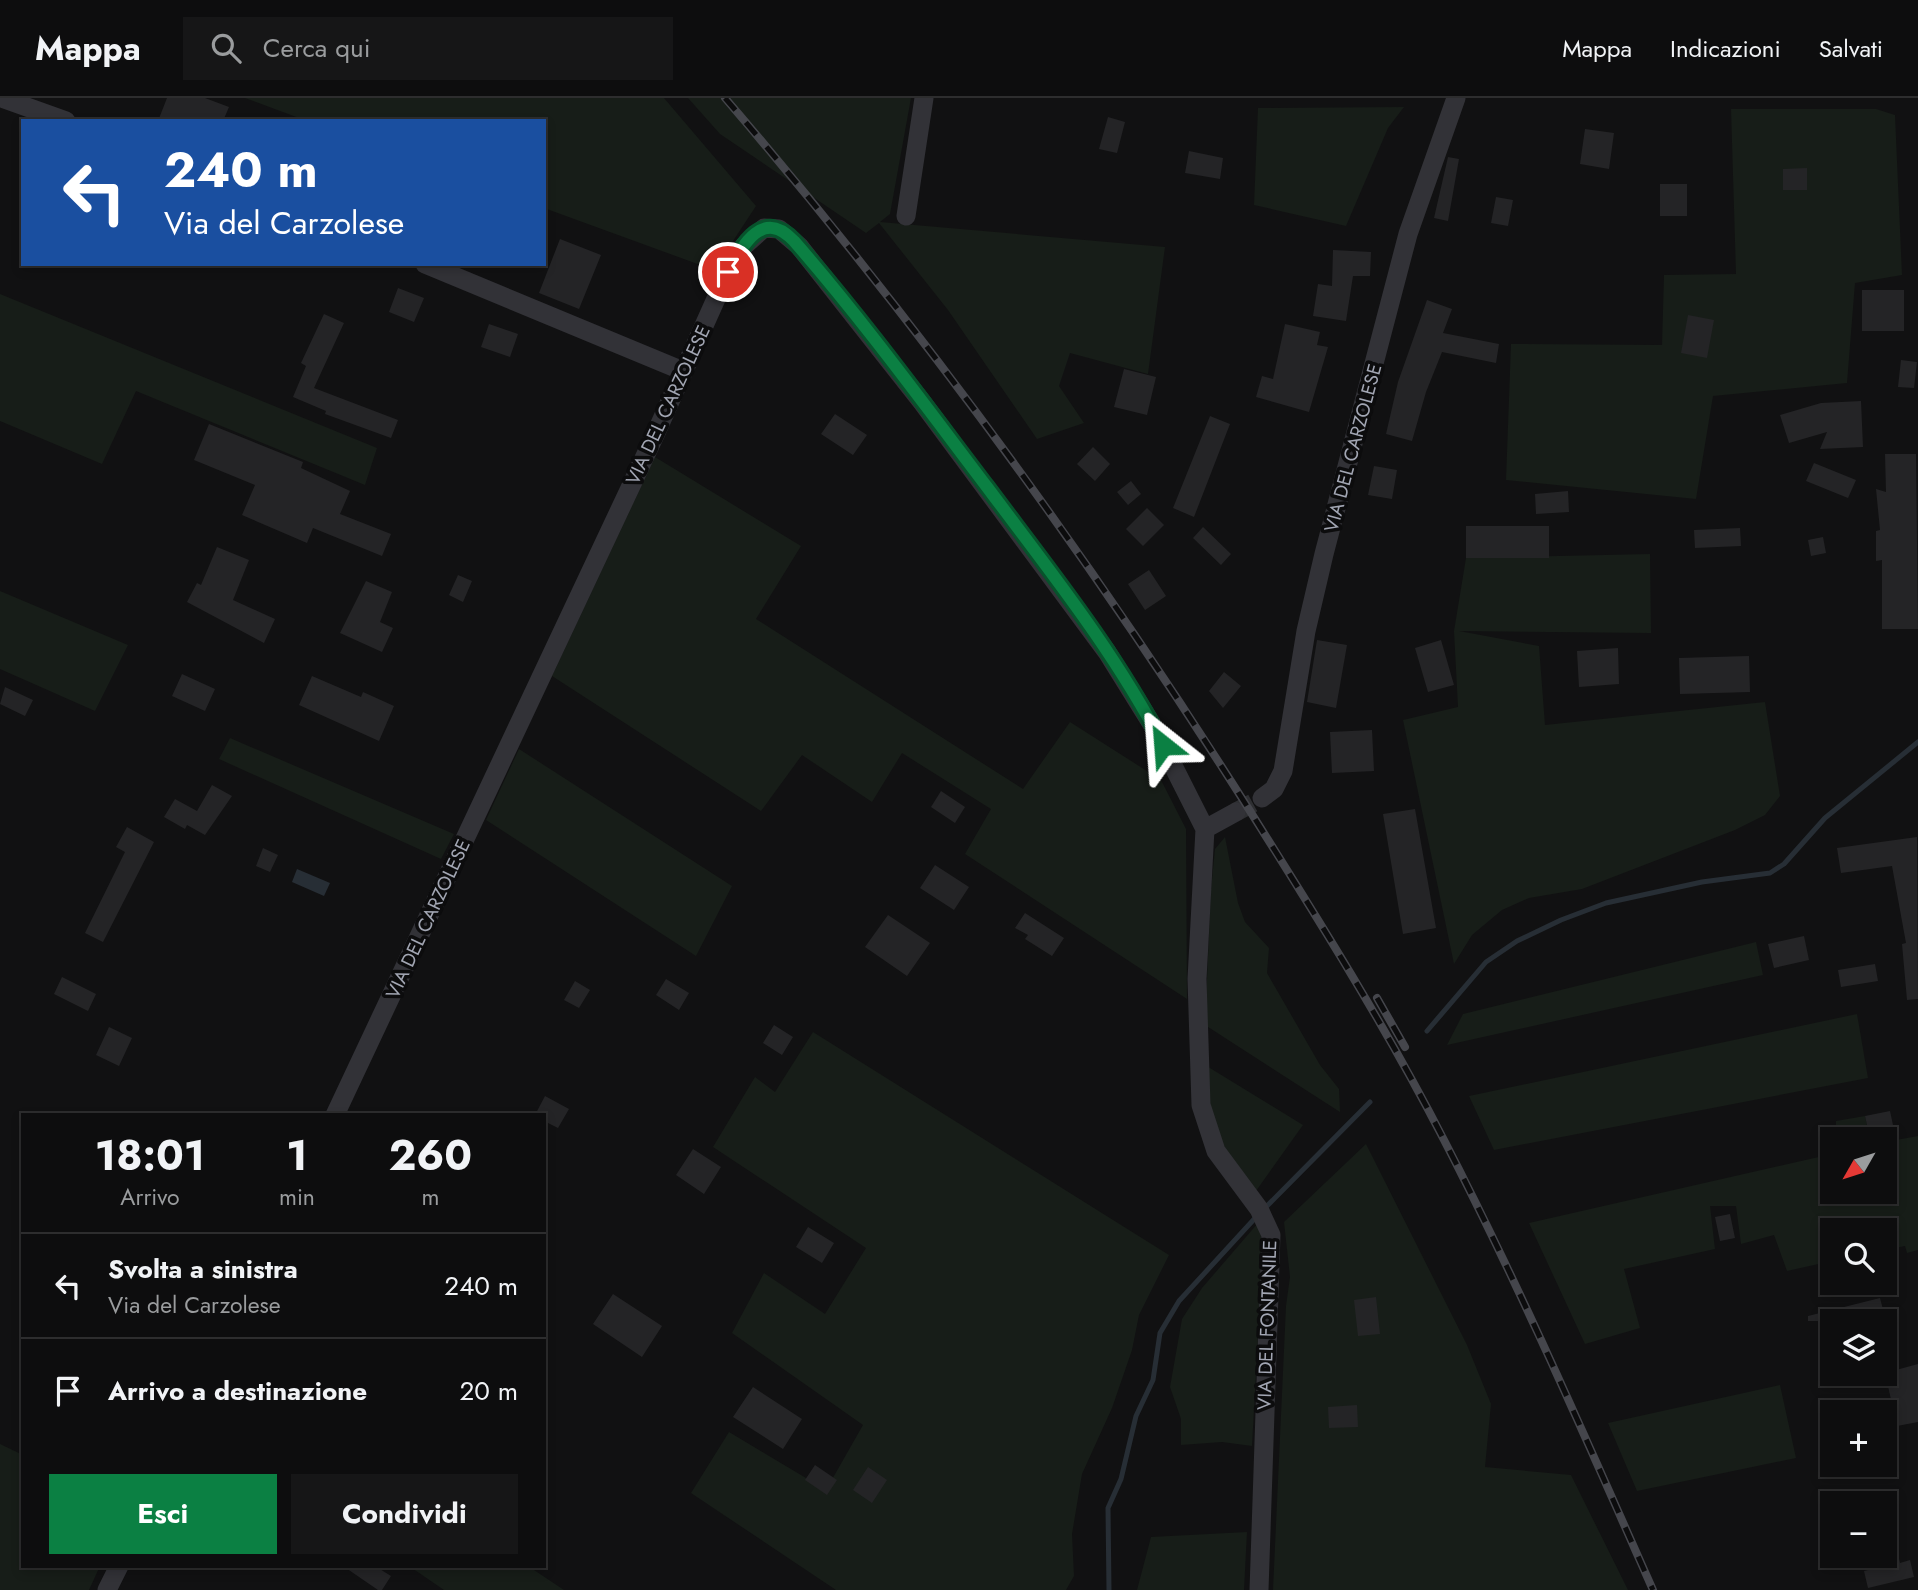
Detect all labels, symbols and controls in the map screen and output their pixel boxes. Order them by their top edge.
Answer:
search box [183,17,673,80]
text: Mappa [35,25,141,72]
icon: search [207,29,245,67]
text: Cerca qui [263,29,370,67]
text: Mappa [1562,31,1632,66]
text: Indicazioni [1670,31,1781,66]
text: Salvati [1819,31,1883,66]
text: 240 m [164,135,318,205]
icon: left [49,147,140,238]
text: Via del Carzolese [164,200,404,246]
pin [698,242,758,302]
icon: arrive [709,253,747,291]
street label: VIA DEL CARZOLESE [619,321,717,489]
street label: VIA DEL CARZOLESE [1318,361,1388,535]
position arrow [1126,708,1200,782]
street label: VIA DEL CARZOLESE [379,835,477,1003]
text: 18:01 [95,1125,205,1186]
text: 1 [286,1125,308,1186]
text: 260 [389,1125,472,1186]
north arrow [1820,1127,1897,1204]
map controls [1820,1127,1897,1568]
text: Arrivo [120,1180,180,1214]
text: min [279,1180,315,1214]
text: m [421,1180,439,1214]
button: search [1820,1218,1897,1295]
street label: VIA DEL FONTANILE [1251,1240,1283,1410]
text: Svolta a sinistra [108,1250,298,1288]
icon: left [49,1267,87,1305]
text: 240 m [444,1267,518,1305]
text: Via del Carzolese [108,1288,281,1322]
button: layers [1820,1309,1897,1386]
icon: arrive [49,1372,87,1410]
text: Arrivo a destinazione [108,1372,367,1410]
text: 20 m [460,1372,518,1410]
button: + [1820,1400,1897,1477]
button: Esci [49,1474,277,1554]
button: Condividi [291,1474,518,1554]
button: − [1820,1491,1897,1568]

